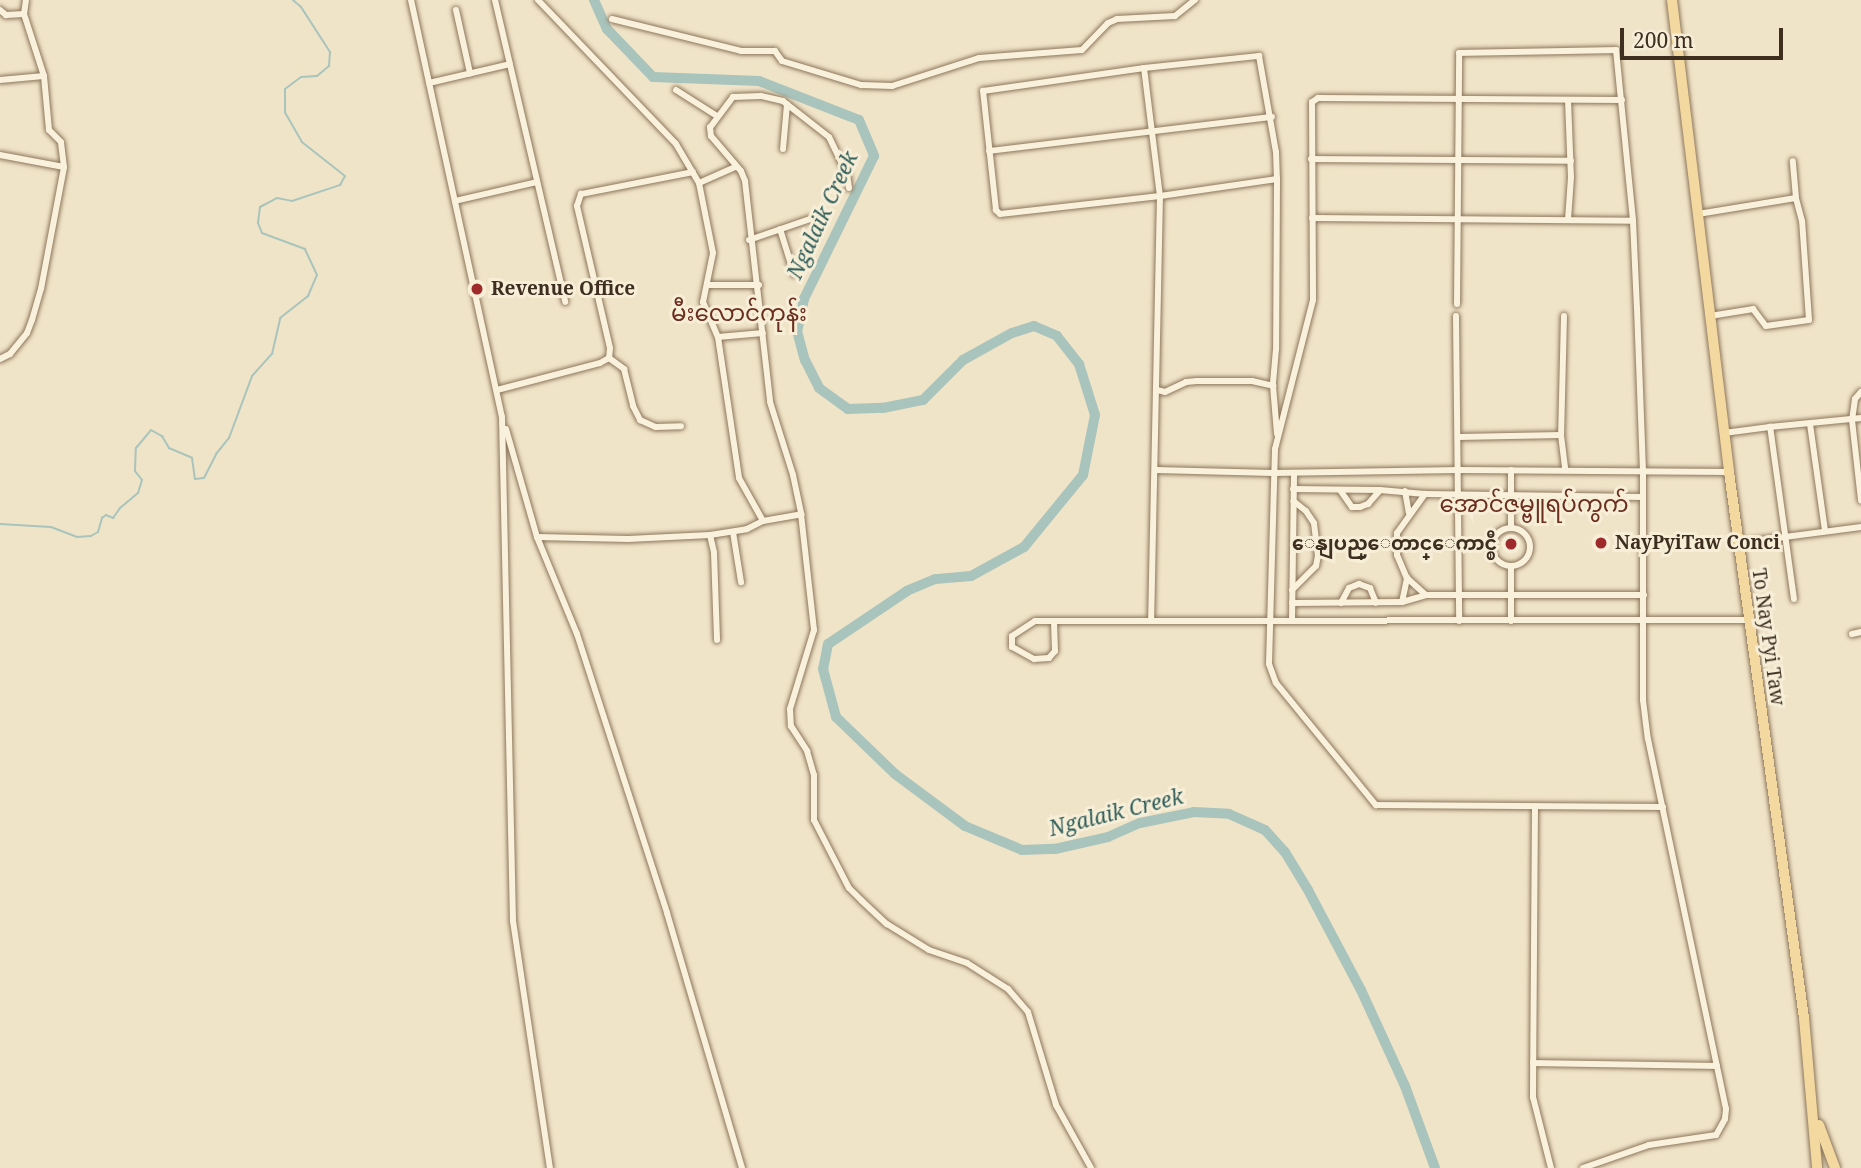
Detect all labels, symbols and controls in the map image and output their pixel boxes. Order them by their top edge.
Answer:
scale bar [1623,14,1786,58]
text: 200 m [1633,26,1694,54]
water label: Ngalaik Creek [782,147,862,283]
place label: Revenue Office [491,278,635,300]
marker: Revenue Office [469,281,485,297]
district label: မီးလောင်ကုန်း [671,298,807,326]
district label: အောင်ဇမ္ဗူရပ်ကွက် [1439,489,1629,517]
place label: NayPyiTaw Conci [1615,532,1780,554]
place label: ေနျပည္ေတာင္ေကာင္စီ [1292,533,1497,555]
marker: NayPyiTaw Conci [1593,535,1609,551]
marker: ေနျပည္ေတာင္ေကာင္စီ [1503,536,1519,552]
street label: To Nay Pyi Taw [1747,567,1789,707]
water label: Ngalaik Creek [1046,783,1186,841]

